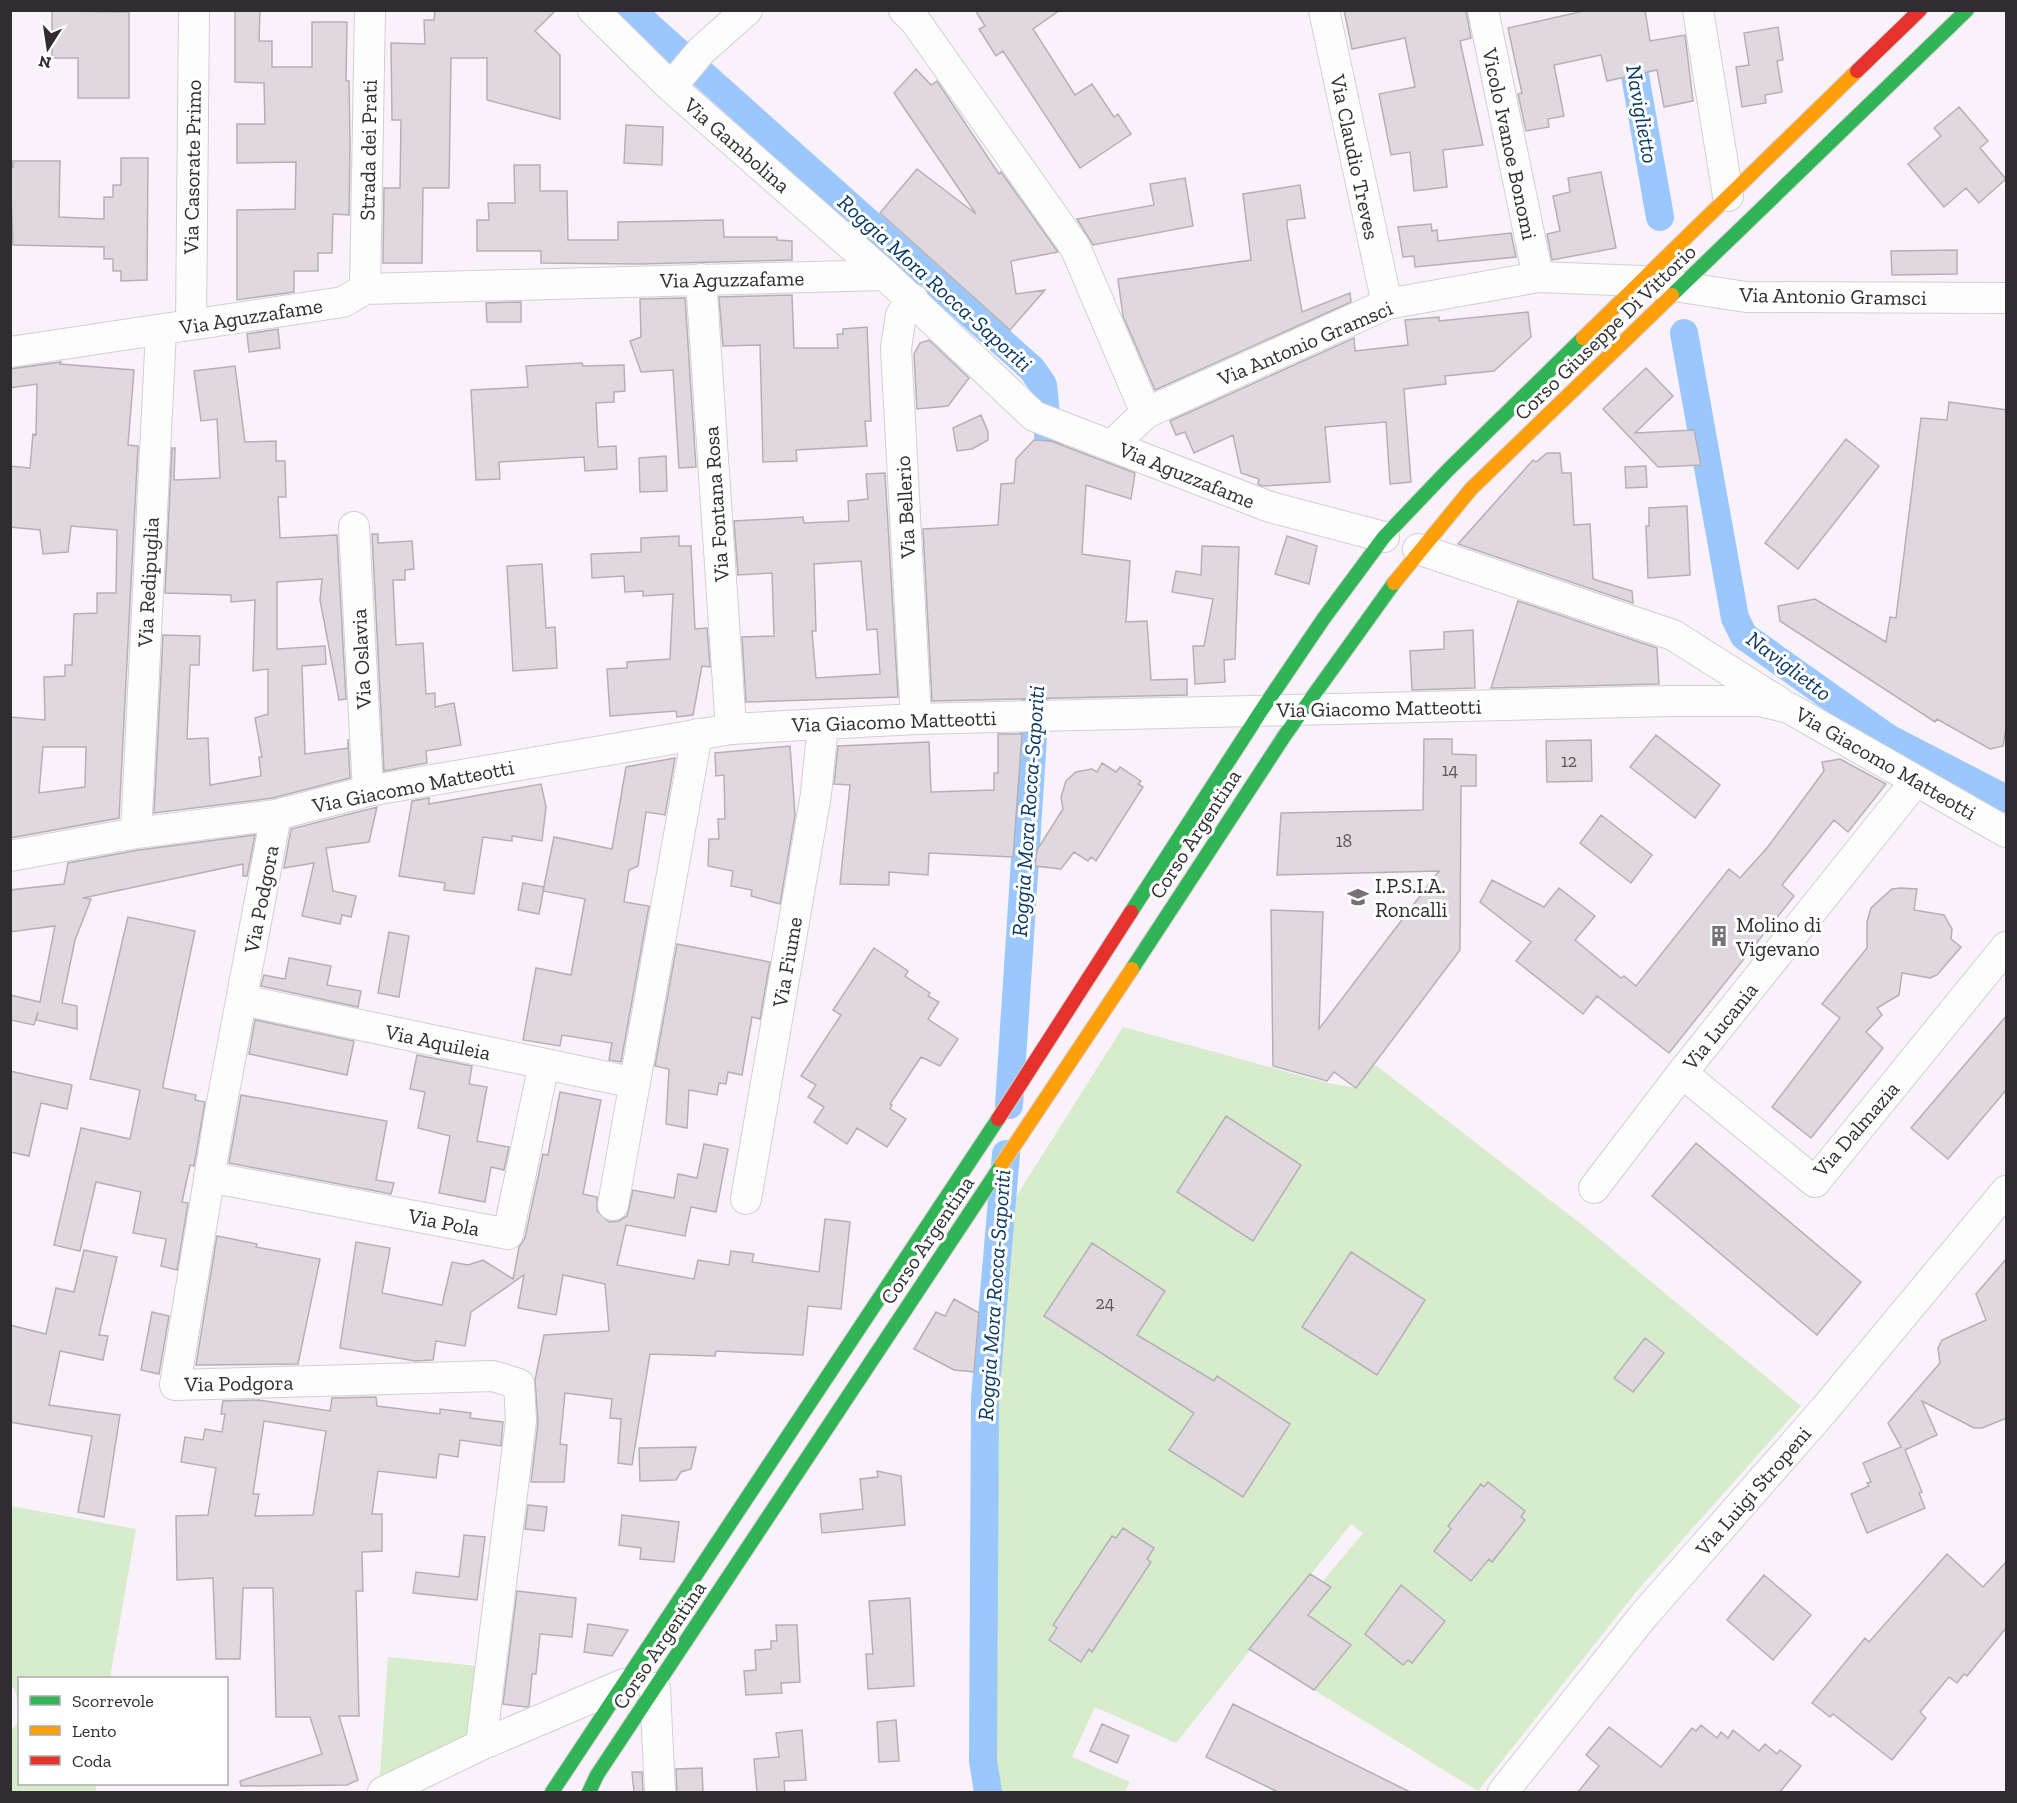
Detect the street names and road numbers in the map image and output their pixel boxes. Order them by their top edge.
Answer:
street label: Vicolo Ivanoe Bonomi [1477,45,1543,242]
street label: Via Claudio Treves [1325,71,1385,242]
street label: Via Casorate Primo [178,79,206,256]
street label: Strada dei Prati [354,79,382,221]
street label: Via Gambolina [678,91,795,198]
street label: Corso Giuseppe Di Vittorio [1509,239,1701,425]
street label: Via Aguzzafame [659,265,805,293]
street label: Via Antonio Gramsci [1738,282,1927,310]
street label: Via Aguzzafame [177,292,324,340]
street label: Via Antonio Gramsci [1213,295,1396,392]
street label: Via Fontana Rosa [698,425,734,584]
street label: Via Aguzzafame [1114,436,1259,514]
street label: Via Bellerio [890,455,920,560]
street label: Via Redipuglia [132,516,164,649]
street label: Via Oslavia [346,608,376,711]
street label: Via Giacomo Matteotti [1275,694,1482,722]
street label: Via Giacomo Matteotti [1790,700,1981,825]
street label: Via Giacomo Matteotti [790,705,997,737]
street label: Via Giacomo Matteotti [309,754,516,818]
street label: Corso Argentina [1144,765,1246,903]
street label: Via Podgora [238,843,284,956]
street label: Via Fiume [767,915,807,1010]
street label: Via Lucania [1677,977,1763,1075]
street label: Via Aquileia [382,1018,493,1065]
street label: Via Dalmazia [1807,1076,1904,1183]
street label: Corso Argentina [875,1171,979,1309]
street label: Via Pola [405,1203,482,1241]
street label: Via Podgora [183,1370,294,1396]
street label: Via Luigi Stropeni [1689,1421,1816,1561]
street label: Corso Argentina [607,1576,711,1714]

